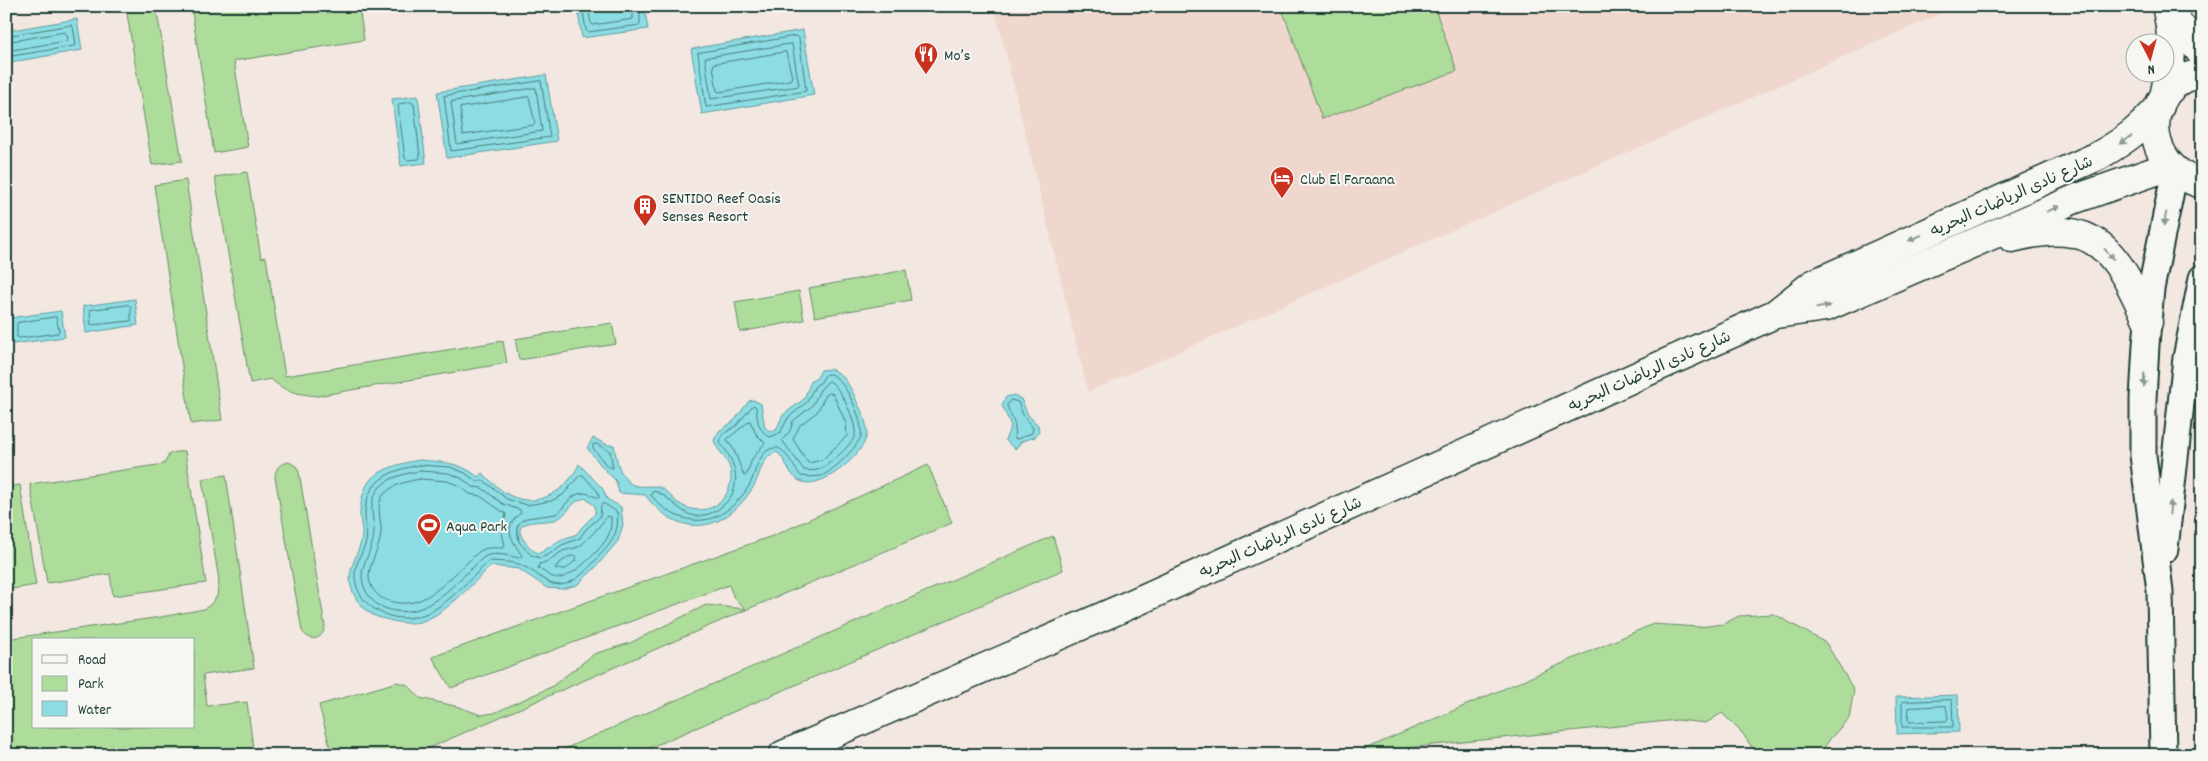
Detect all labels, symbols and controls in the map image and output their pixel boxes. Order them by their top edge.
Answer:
north arrow [2126,32,2176,82]
restaurant icon: Mo’s [913,41,939,75]
place label: Mo’s [944,45,971,68]
text: N [2147,59,2156,79]
one-way arrow [2119,135,2133,145]
street label: شارع نادى الرياضات البحريه [1927,151,2097,244]
hotel icon: Club El Faraana [1269,165,1295,199]
place label: Club El Faraana [1300,169,1395,192]
place label: SENTIDO Reef Oasis Senses Resort [662,188,781,229]
building icon: SENTIDO Reef Oasis Senses Resort [632,193,658,227]
one-way arrow [2046,204,2060,212]
one-way arrow [2161,212,2169,228]
one-way arrow [1908,234,1922,242]
one-way arrow [2103,247,2115,259]
one-way arrow [1815,302,1831,310]
street label: شارع نادى الرياضات البحريه [1565,326,1735,419]
one-way arrow [2140,372,2148,388]
street label: شارع نادى الرياضات البحريه [1196,492,1366,585]
one-way arrow [2166,499,2174,515]
sports icon: Aqua Park [416,512,442,546]
place label: Aqua Park [446,516,507,539]
legend [32,638,195,728]
text: Road [78,650,106,672]
text: Park [78,674,104,696]
text: Water [78,700,112,722]

